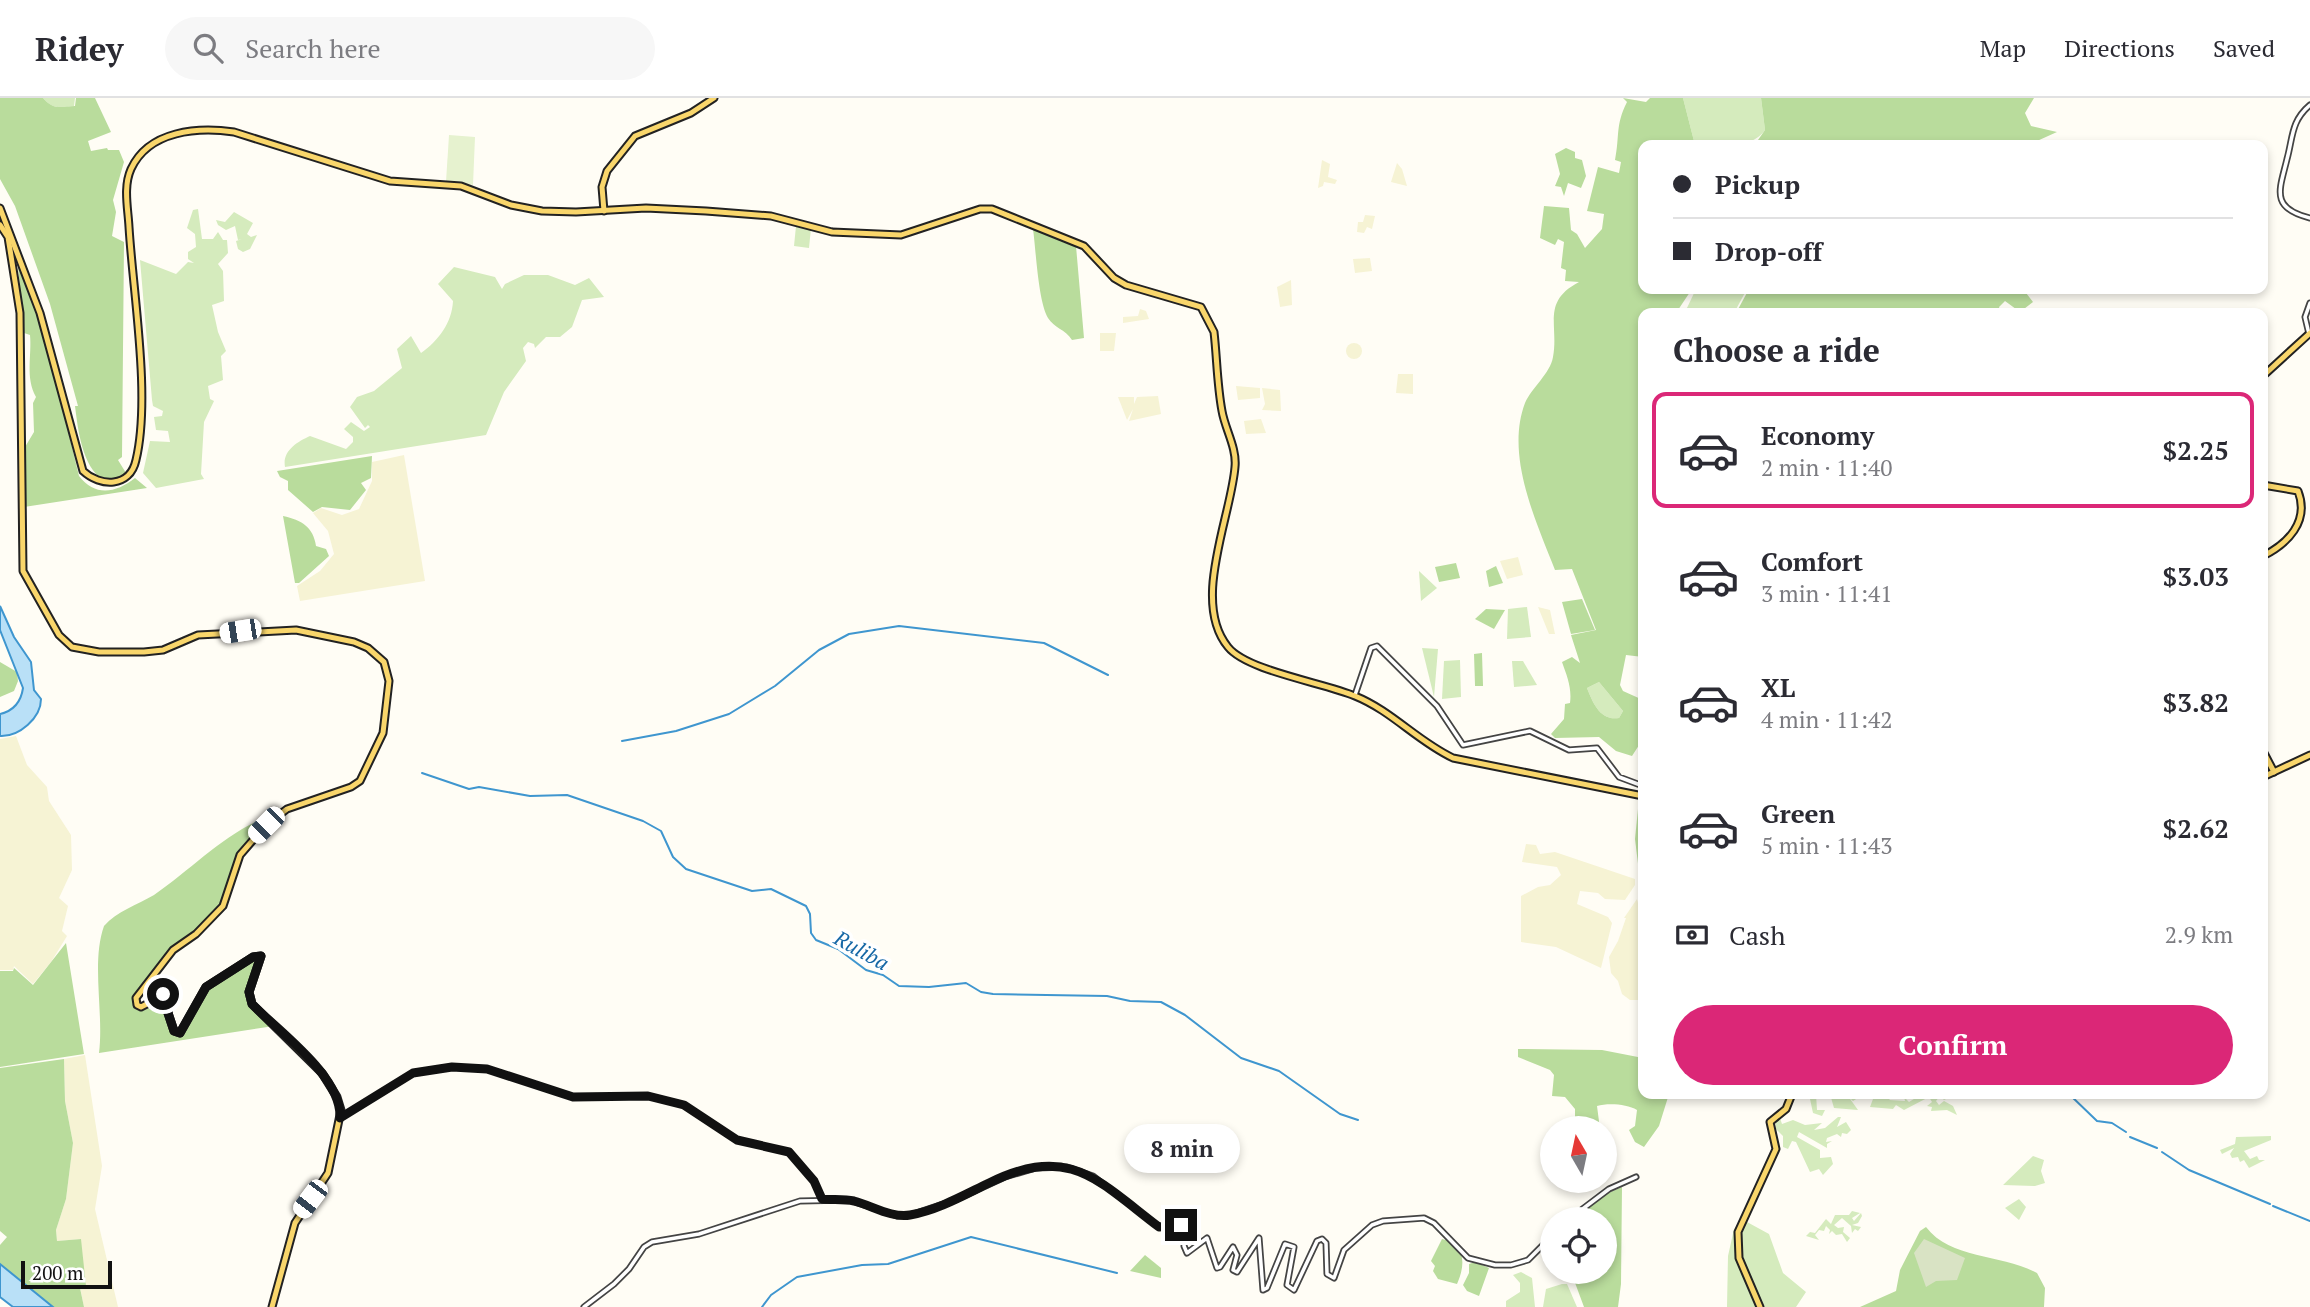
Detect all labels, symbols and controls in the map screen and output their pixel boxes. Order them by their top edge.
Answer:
search box [165,17,655,80]
text: Ridey [35,27,123,70]
icon: search [189,29,227,67]
text: Search here [245,31,381,65]
text: Map [1980,32,2026,64]
text: Directions [2064,32,2175,64]
text: Saved [2213,32,2275,64]
text: Pickup [1715,167,1800,201]
text: Drop-off [1715,234,1822,268]
text: Choose a ride [1673,329,1880,371]
text: Economy [1761,418,1874,452]
icon: car [1677,419,1740,482]
text: $2.25 [2163,433,2229,467]
text: 2 min · 11:40 [1761,452,1893,483]
text: Comfort [1761,544,1863,578]
icon: car [1677,545,1740,608]
text: $3.03 [2163,559,2229,593]
text: 3 min · 11:41 [1761,578,1893,609]
car [218,617,263,645]
text: XL [1761,670,1795,704]
icon: car [1677,671,1740,734]
text: $3.82 [2163,685,2229,719]
text: 4 min · 11:42 [1761,704,1893,735]
text: Green [1761,796,1835,830]
icon: car [1677,797,1740,860]
car [244,803,289,847]
text: $2.62 [2163,811,2229,845]
text: 5 min · 11:43 [1761,830,1893,861]
icon: cash [1673,916,1711,954]
text: Cash [1729,918,1785,952]
text: 2.9 km [2165,919,2233,950]
water label: Ruliba [829,923,894,976]
route start [147,978,179,1010]
button: Confirm [1673,1005,2233,1085]
north arrow [1540,1116,1617,1194]
map controls [1540,1116,1617,1284]
callout: 8 min [1123,1124,1239,1172]
text: 8 min [1151,1133,1213,1164]
car [289,1176,332,1222]
button: locate [1540,1207,1617,1284]
route end [1165,1209,1197,1241]
scale bar [21,1258,112,1290]
text: 200 m [32,1260,83,1285]

